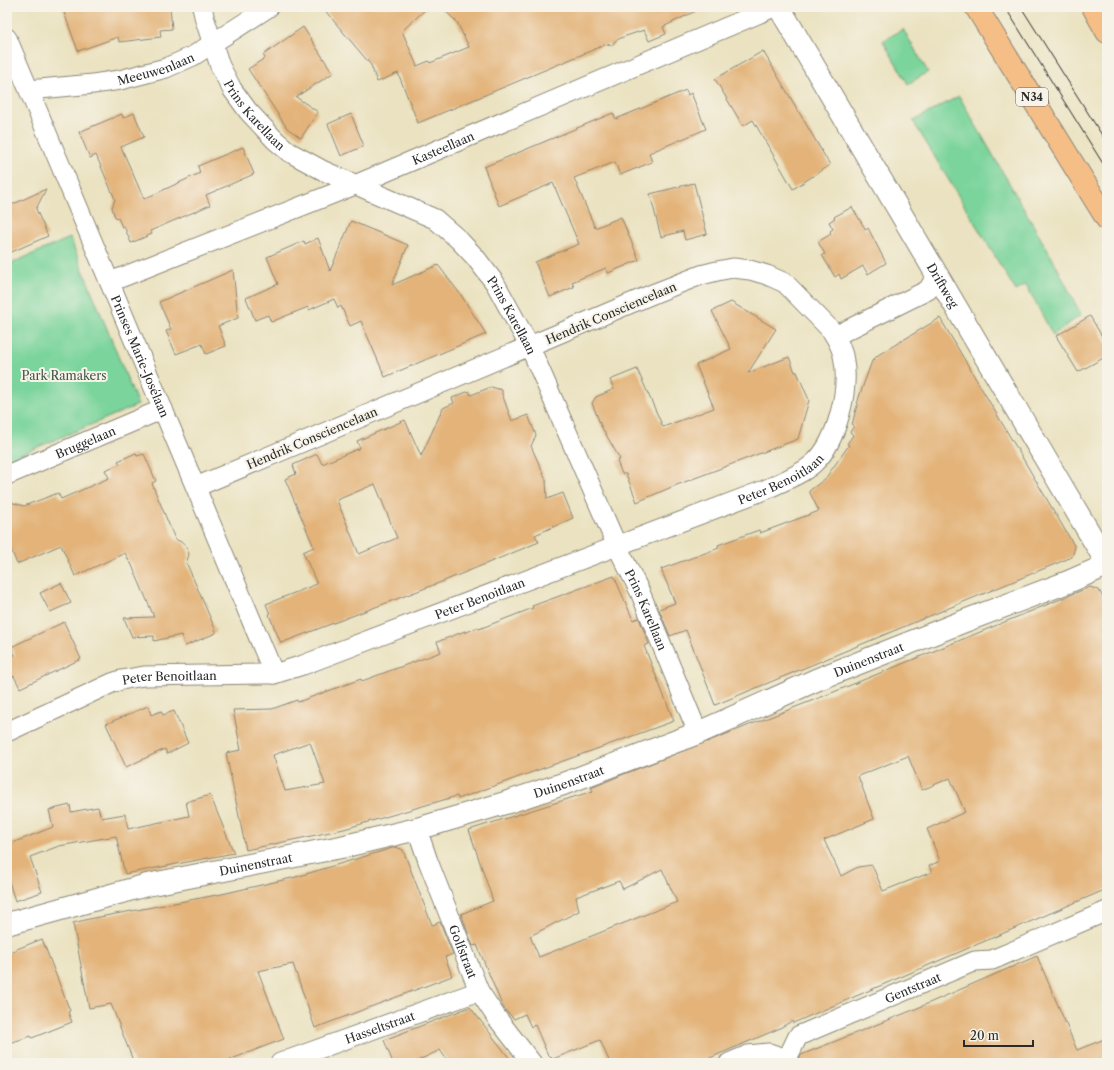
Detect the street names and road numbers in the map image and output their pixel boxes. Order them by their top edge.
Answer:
street label: Meeuwenlaan [116,49,197,88]
street label: Prins Karellaan [221,77,289,153]
road number: N34 [1016,88,1048,106]
street label: Kasteellaan [410,128,477,167]
street label: Driftweg [924,260,962,311]
street label: Prins Karellaan [485,273,540,357]
street label: Hendrik Consciencelaan [543,278,679,347]
street label: Prinses Marie-Josélaan [108,293,173,420]
street label: Hendrik Consciencelaan [244,403,380,472]
street label: Bruggelaan [53,422,118,461]
street label: Peter Benoitlaan [735,450,827,507]
street label: Prins Karellaan [622,566,671,653]
street label: Peter Benoitlaan [433,574,527,622]
street label: Duinenstraat [831,638,906,680]
street label: Peter Benoitlaan [121,667,217,687]
street label: Duinenstraat [531,762,607,801]
street label: Duinenstraat [218,849,294,878]
street label: Golfstraat [446,923,481,981]
street label: Gentstraat [882,969,944,1006]
street label: Hasseltstraat [343,1007,417,1046]

